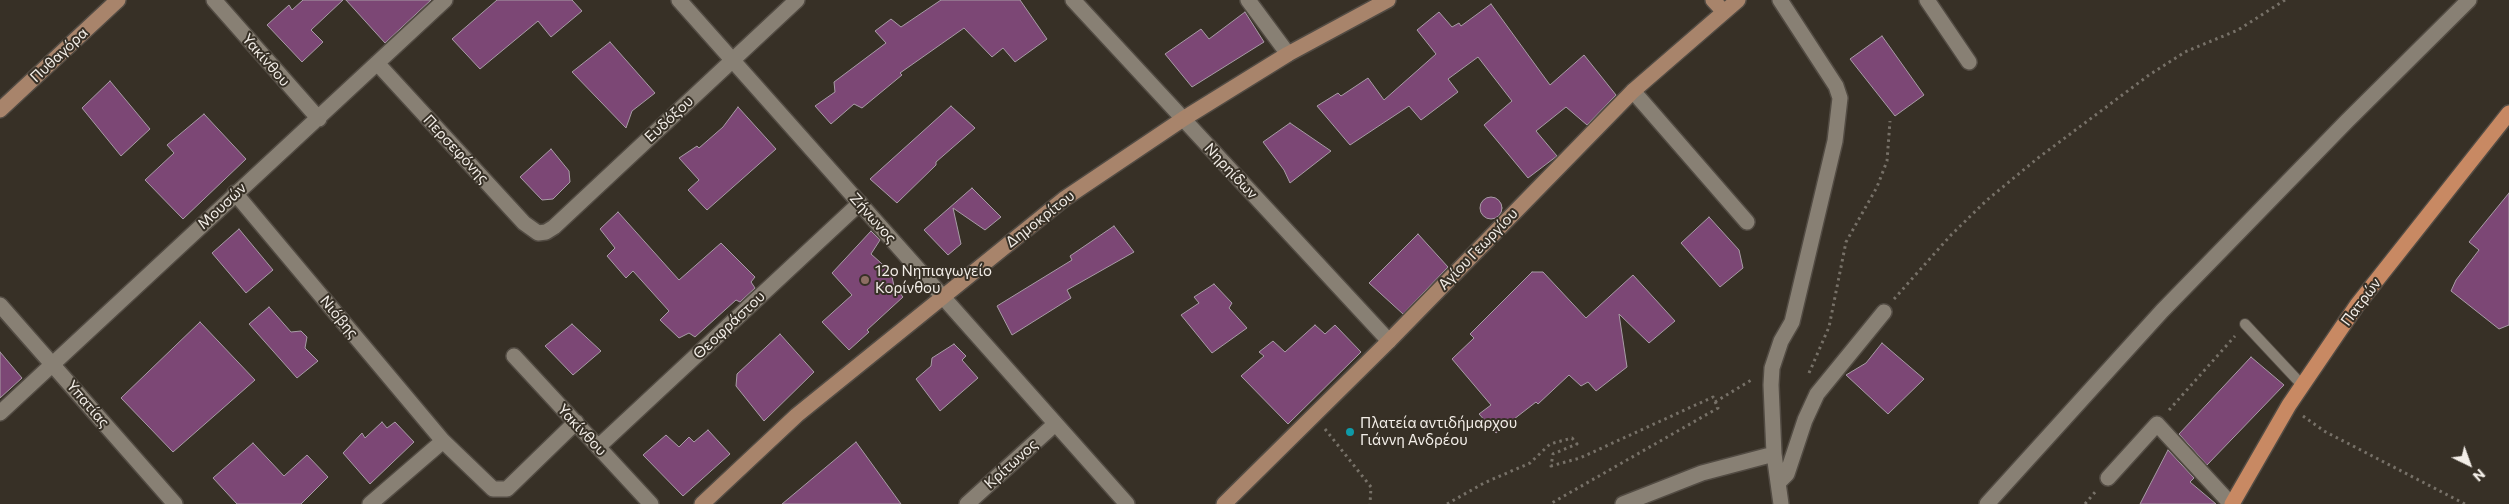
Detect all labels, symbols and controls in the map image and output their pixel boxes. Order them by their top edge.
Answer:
street label: Πυθαγόρα [27,24,91,86]
street label: Υακίνθου [238,30,294,90]
street label: Ευδόξου [641,92,697,146]
street label: Περσεφόνης [420,111,492,187]
street label: Νηρηίδων [1201,139,1261,203]
street label: Μουσών [194,179,250,233]
street label: Δημοκρίτου [1002,186,1078,252]
street label: Ζήνωνος [846,189,900,247]
street label: Αγίου Γεωργίου [1435,204,1521,294]
place label: 12ο Νηπιαγωγείο Κορίνθου [875,262,992,297]
marker: 12ο Νηπιαγωγείο Κορίνθου [859,274,871,286]
street label: Πατρών [2337,275,2385,329]
street label: Θεοφράστου [689,287,769,363]
street label: Νιόβης [316,292,362,342]
street label: Υπατίας [63,377,113,431]
street label: Υακίνθου [554,401,610,459]
place label: Πλατεία αντιδήμαρχου Γιάννη Ανδρέου [1360,414,1517,449]
marker: Πλατεία αντιδήμαρχου Γιάννη Ανδρέου [1344,426,1356,438]
street label: Κρίτωνος [981,435,1041,493]
north arrow [2444,439,2494,489]
text: N [2470,466,2489,485]

